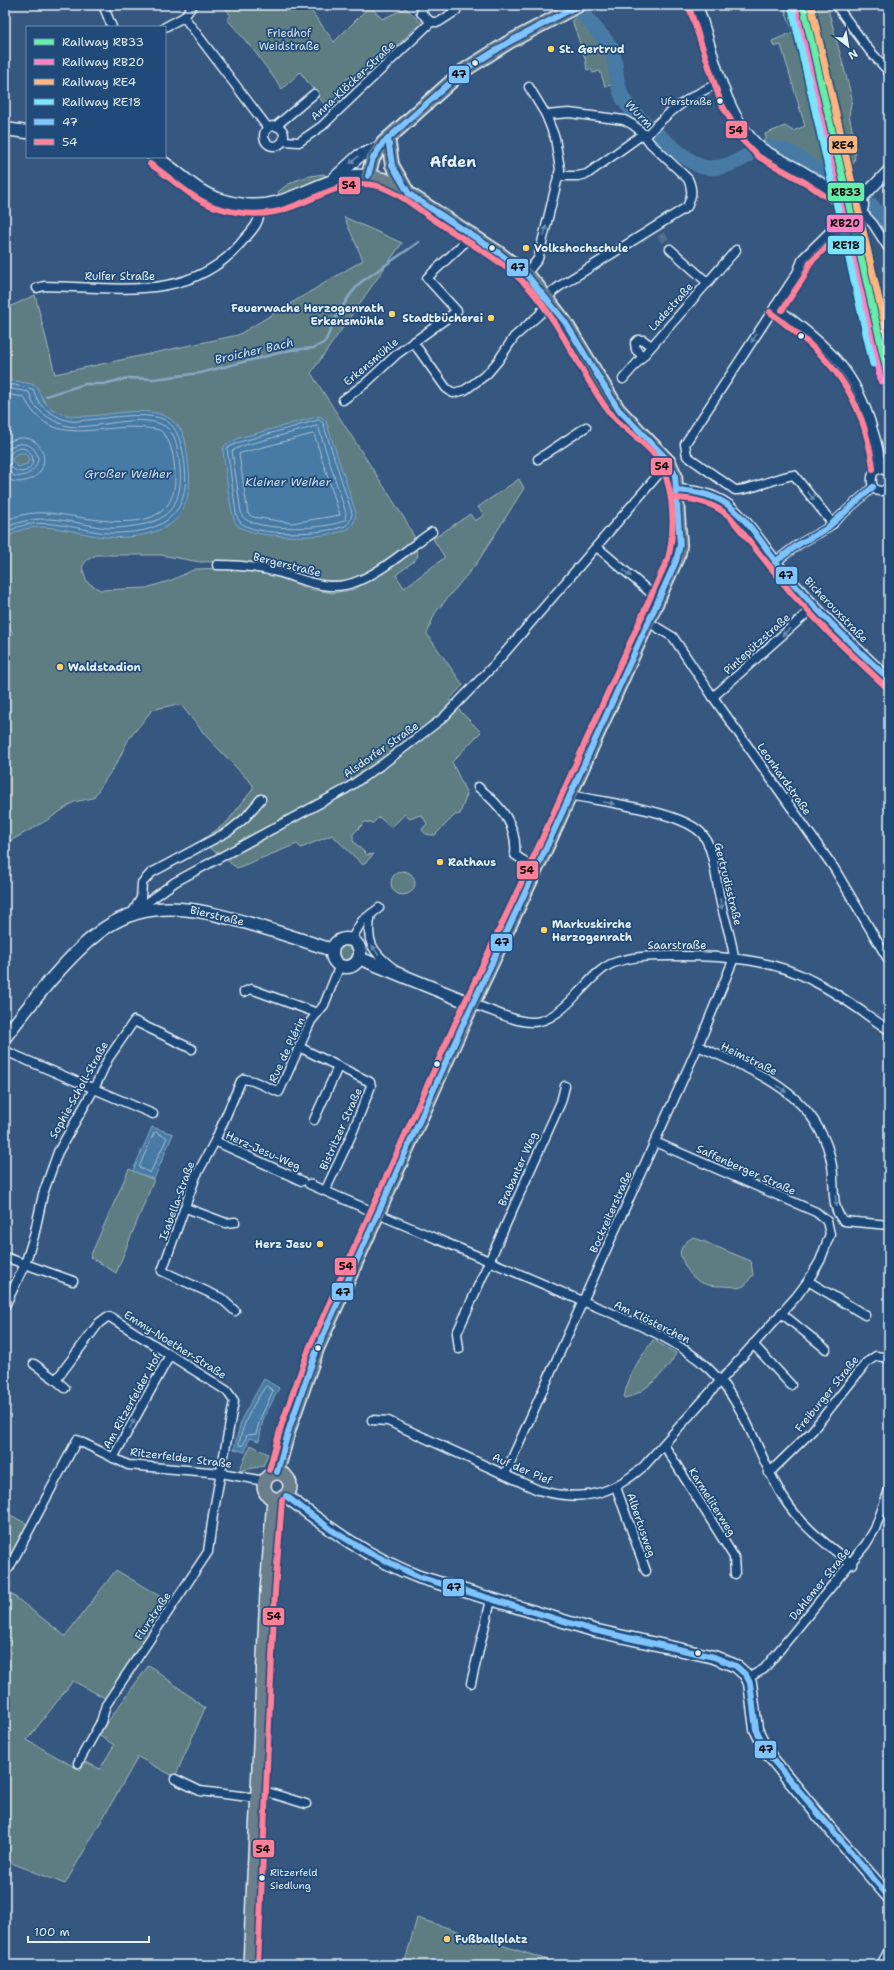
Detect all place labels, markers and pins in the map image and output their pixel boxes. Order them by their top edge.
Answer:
place label: St. Gertrud [559,42,625,57]
marker: St. Gertrud [546,44,556,54]
unlabelled marker [470,58,480,68]
place label: Uferstraße [661,95,712,108]
marker: Uferstraße [715,96,725,106]
place label: Volkshochschule [534,241,629,256]
unlabelled marker [487,243,497,253]
marker: Volkshochschule [521,243,531,253]
place label: Feuerwache Herzogenrath Erkensmühle [231,301,385,329]
marker: Feuerwache Herzogenrath Erkensmühle [387,309,397,319]
place label: Stadtbücherei [402,311,483,326]
marker: Stadtbücherei [486,313,496,323]
unlabelled marker [796,331,806,341]
place label: Waldstadion [68,660,142,675]
marker: Waldstadion [55,662,65,672]
place label: Rathaus [448,855,496,870]
marker: Rathaus [435,857,445,867]
place label: Markuskirche Herzogenrath [552,917,633,945]
marker: Markuskirche Herzogenrath [539,925,549,935]
unlabelled marker [432,1059,442,1069]
place label: Herz Jesu [255,1237,312,1252]
marker: Herz Jesu [315,1239,325,1249]
unlabelled marker [313,1343,323,1353]
unlabelled marker [693,1648,703,1658]
place label: Ritzerfeld Siedlung [270,1866,318,1892]
marker: Ritzerfeld Siedlung [257,1873,267,1883]
place label: Fußballplatz [455,1932,528,1947]
marker: Fußballplatz [442,1934,452,1944]

